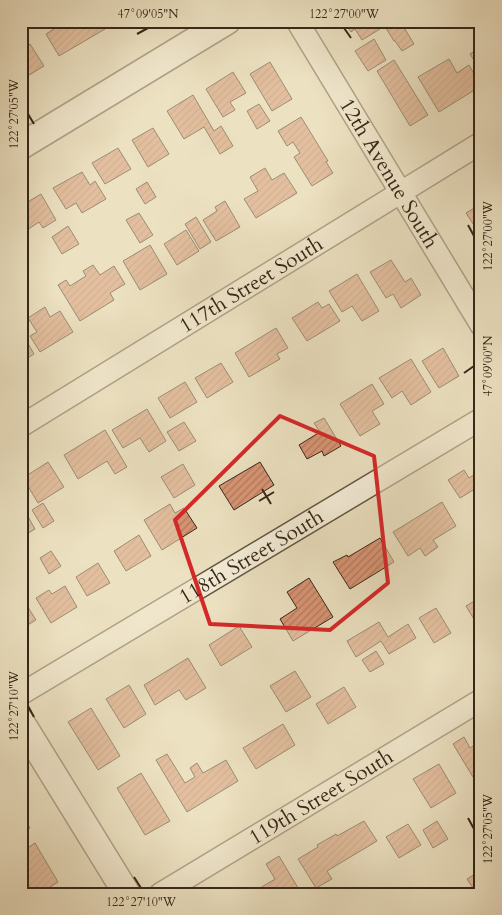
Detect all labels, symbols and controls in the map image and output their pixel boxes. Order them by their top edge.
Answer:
text: 47°09'05"N [118,6,179,22]
text: 122°27'00"W [309,6,380,22]
text: 122°27'05"W [6,78,22,149]
street label: 12th Avenue South [332,93,446,254]
text: 122°27'00"W [480,200,496,271]
street label: 117th Street South [174,229,329,340]
text: 47°09'00"N [480,335,496,396]
street label: 118th Street South [173,502,329,611]
text: 122°27'10"W [6,670,22,741]
street label: 119th Street South [244,742,399,852]
text: 122°27'05"W [480,793,496,864]
text: 122°27'10"W [106,894,177,910]

